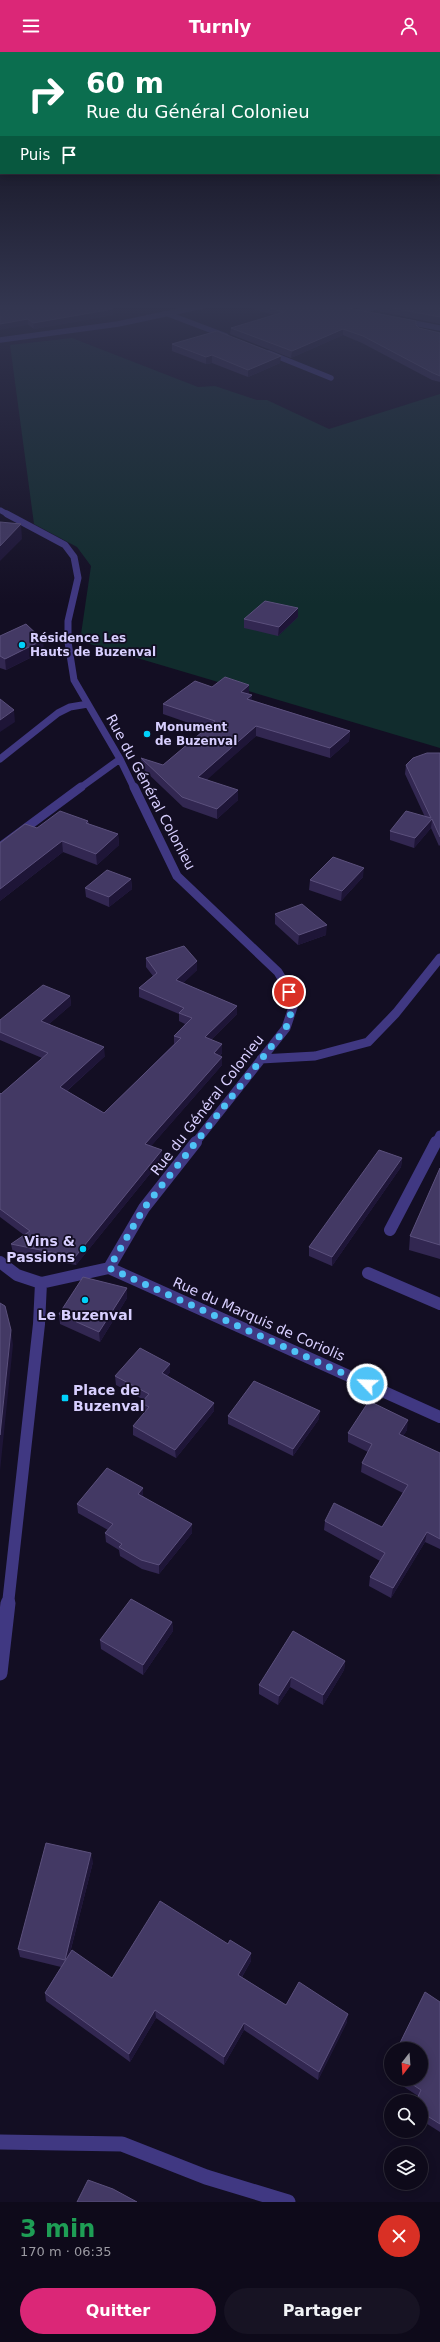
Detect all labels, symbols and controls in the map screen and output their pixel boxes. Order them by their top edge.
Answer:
icon: menu [20,15,42,37]
icon: person [398,15,420,37]
text: Turnly [189,16,251,37]
text: 60 m [86,67,164,100]
icon: right [20,68,72,120]
text: Rue du Général Colonieu [86,101,310,122]
icon: arrive [58,144,80,166]
text: Puis [20,146,50,164]
place label: Résidence Les Hauts de Buzenval [30,631,156,659]
marker: Résidence Les Hauts de Buzenval [17,640,27,650]
street label: Rue du Général Colonieu [103,711,199,873]
place label: Monument de Buzenval [155,720,237,748]
marker: Monument de Buzenval [142,729,152,739]
pin [272,975,306,1009]
icon: arrive [278,981,300,1003]
street label: Rue du Général Colonieu [147,1032,267,1178]
place label: Vins & Passions [6,1233,75,1265]
marker: Vins & Passions [78,1244,88,1254]
street label: Rue du Marquis de Coriolis [171,1274,347,1364]
marker: Le Buzenval [80,1295,90,1305]
place label: Le Buzenval [38,1307,132,1323]
position arrow [346,1363,388,1405]
place label: Place de Buzenval [73,1382,145,1414]
marker: Place de Buzenval [60,1393,70,1403]
north arrow [384,2042,428,2086]
map controls [384,2042,428,2190]
button: search [384,2094,428,2138]
button: layers [384,2146,428,2190]
text: 3 min [20,2215,95,2243]
button: close [378,2215,420,2257]
text: 170 m · 06:35 [20,2244,111,2259]
button: Quitter [20,2288,216,2334]
button: Partager [224,2288,420,2334]

